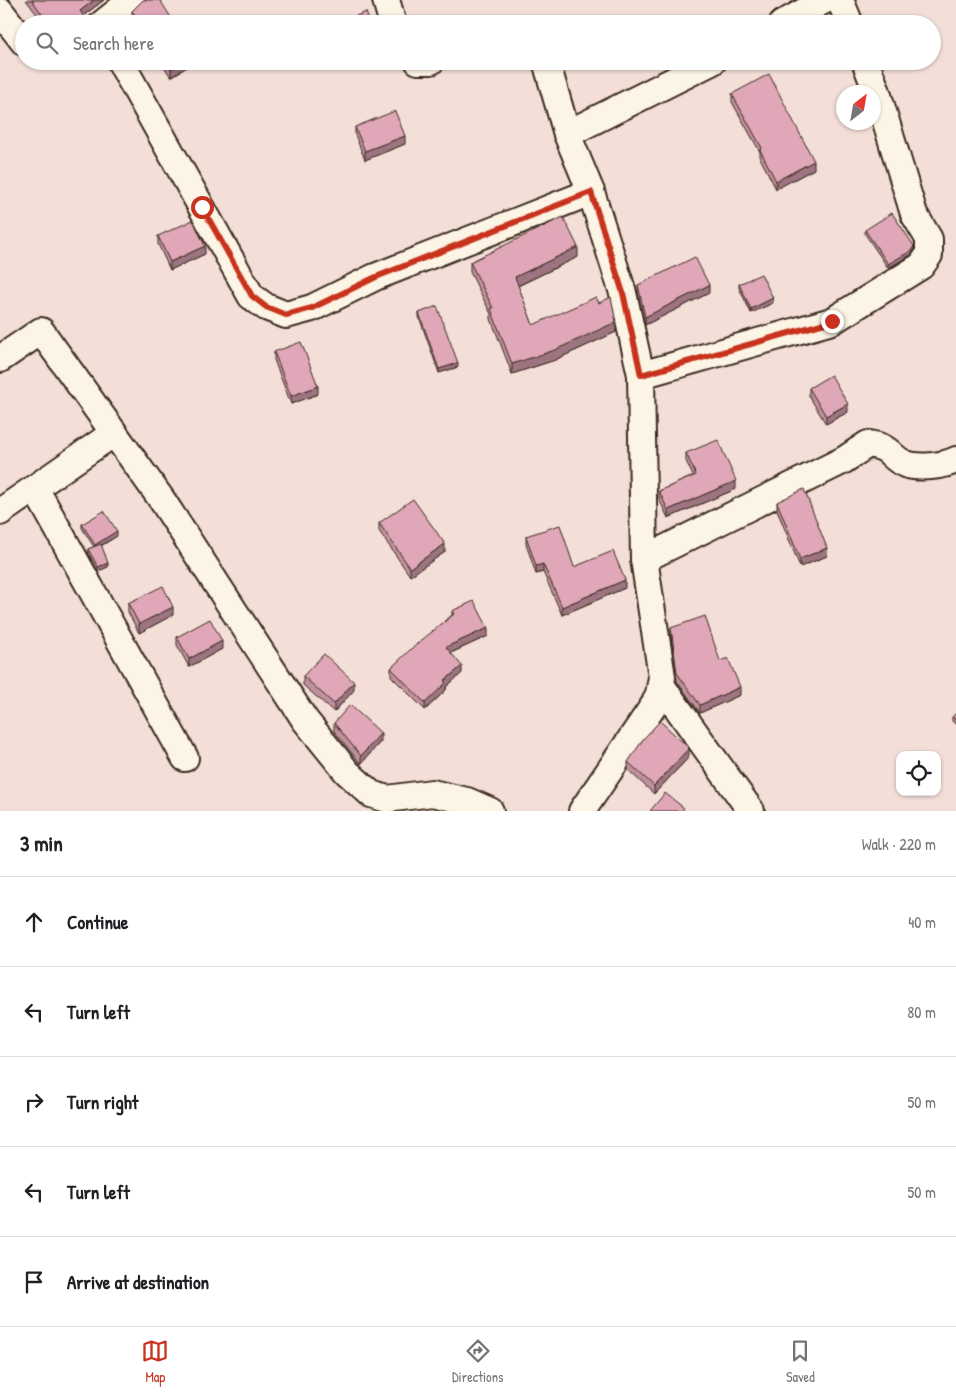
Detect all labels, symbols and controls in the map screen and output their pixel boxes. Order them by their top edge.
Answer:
search box [15,15,941,70]
icon: search [33,29,61,57]
text: Search here [73,30,154,56]
north arrow [836,85,881,130]
route start [191,196,214,219]
route end [821,310,844,333]
map controls [896,751,941,796]
button: locate [896,751,941,796]
text: 3 min [20,829,63,858]
text: Walk · 220 m [862,833,936,855]
icon: ahead [20,908,48,936]
text: Continue [67,909,128,935]
text: 40 m [908,911,936,933]
icon: left [20,998,48,1026]
text: Turn left [67,999,130,1025]
text: 80 m [907,1001,936,1023]
icon: right [20,1088,48,1116]
text: Turn right [67,1089,138,1115]
text: 50 m [908,1091,936,1113]
icon: left [20,1178,48,1206]
text: Turn left [67,1179,130,1205]
text: 50 m [908,1181,936,1203]
icon: arrive [20,1268,48,1296]
text: Arrive at destination [67,1269,209,1295]
tab: Map [141,1337,169,1386]
tab: Directions [452,1337,503,1386]
tab: Saved [786,1337,815,1386]

